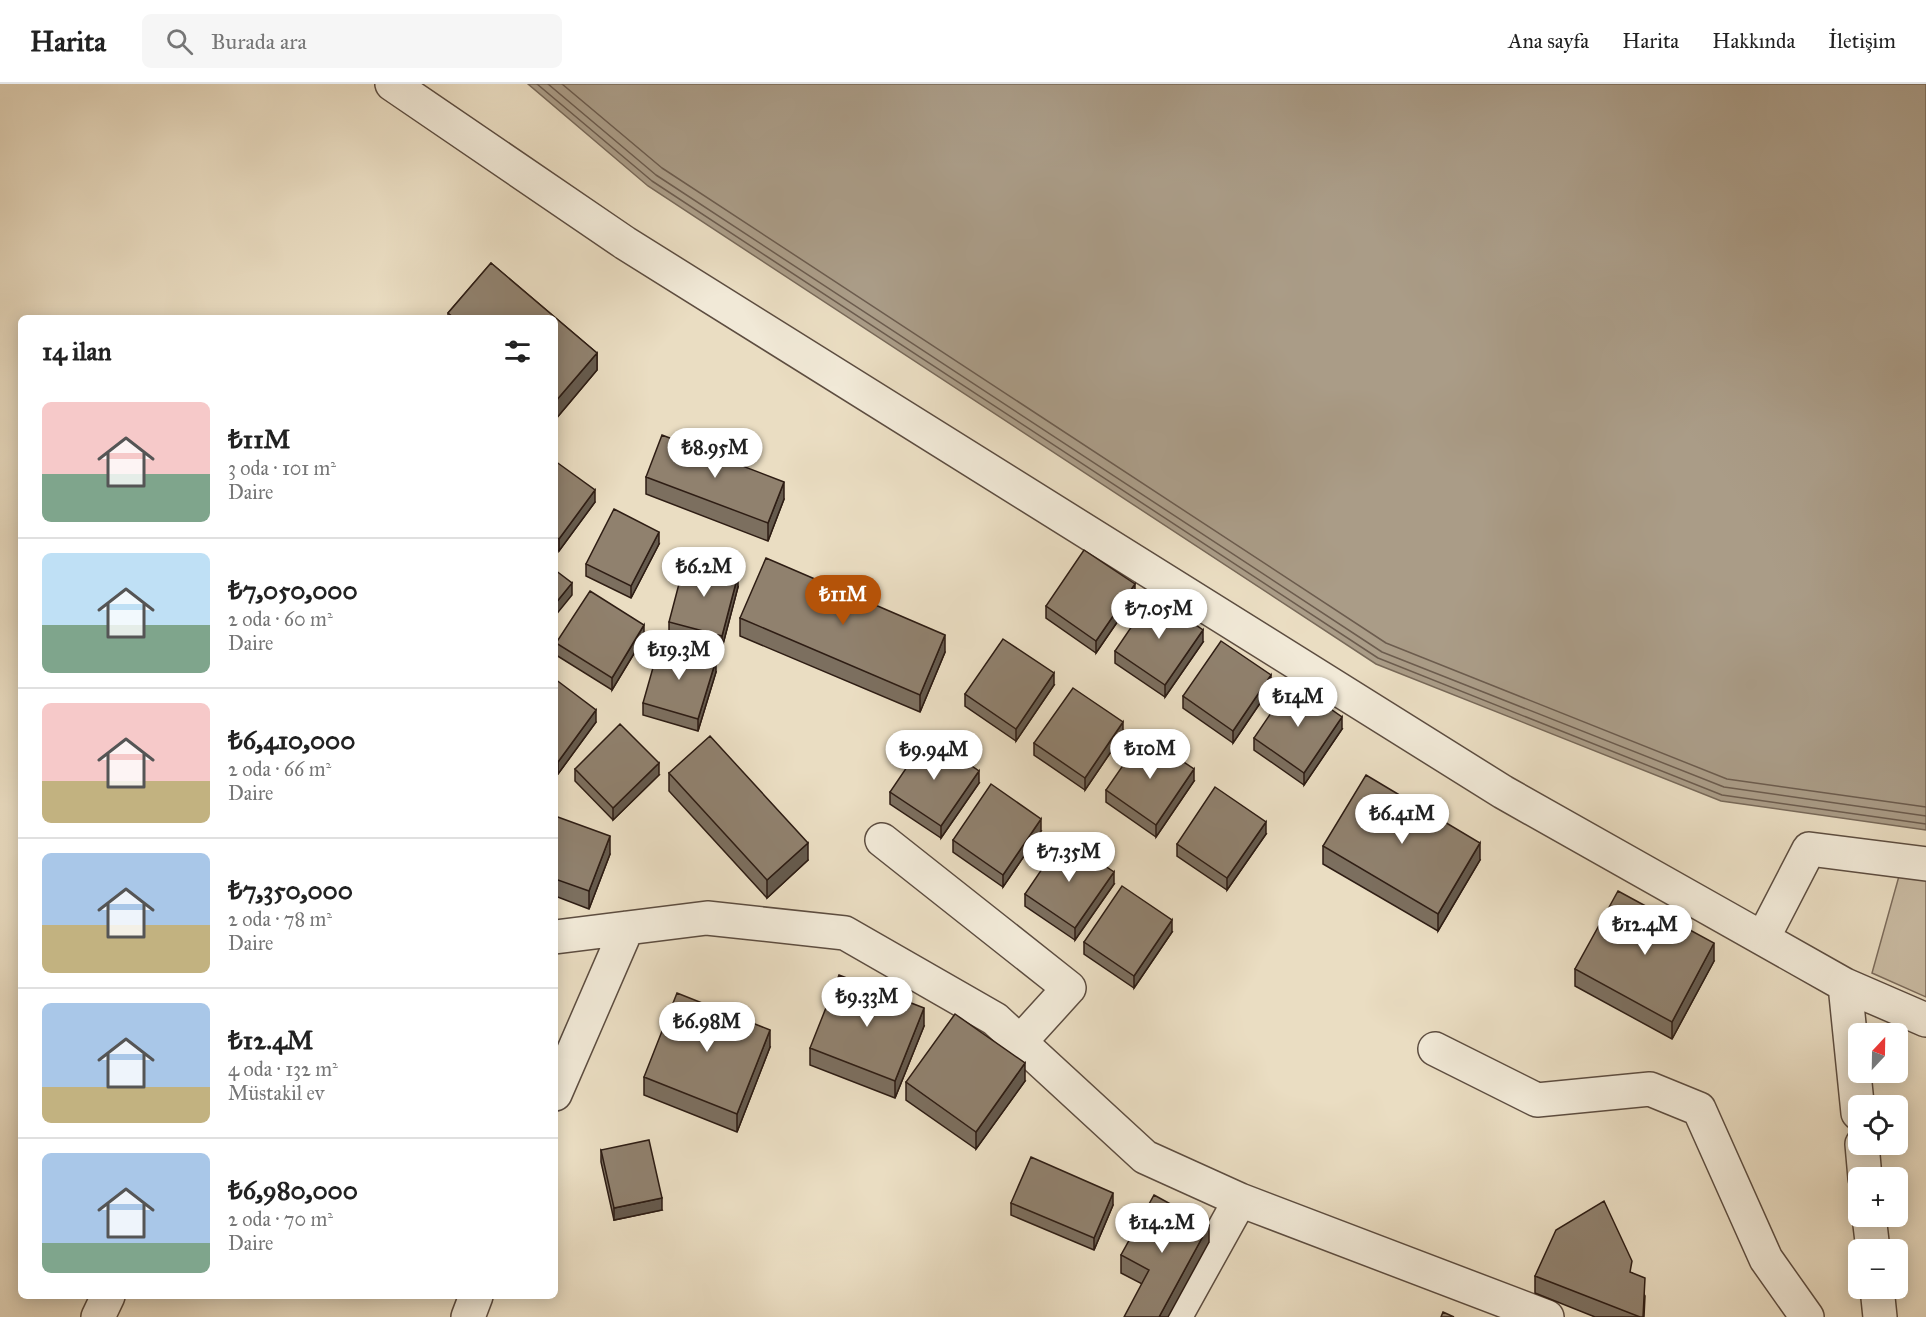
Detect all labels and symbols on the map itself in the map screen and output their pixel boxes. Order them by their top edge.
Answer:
pin: ₺8.95M [666,428,764,479]
pin: ₺6.2M [662,547,746,598]
pin: ₺11M [807,575,879,626]
pin: ₺7.05M [1110,589,1208,640]
pin: ₺19.3M [630,630,728,681]
pin: ₺14M [1262,677,1334,728]
pin: ₺10M [1114,729,1186,780]
pin: ₺9.94M [885,730,983,781]
pin: ₺6.41M [1353,794,1451,845]
pin: ₺7.35M [1020,832,1118,883]
pin: ₺12.4M [1596,905,1694,956]
pin: ₺9.33M [818,977,916,1028]
pin: ₺6.98M [658,1002,756,1053]
north arrow [1848,1023,1908,1083]
pin: ₺14.2M [1113,1203,1211,1254]

